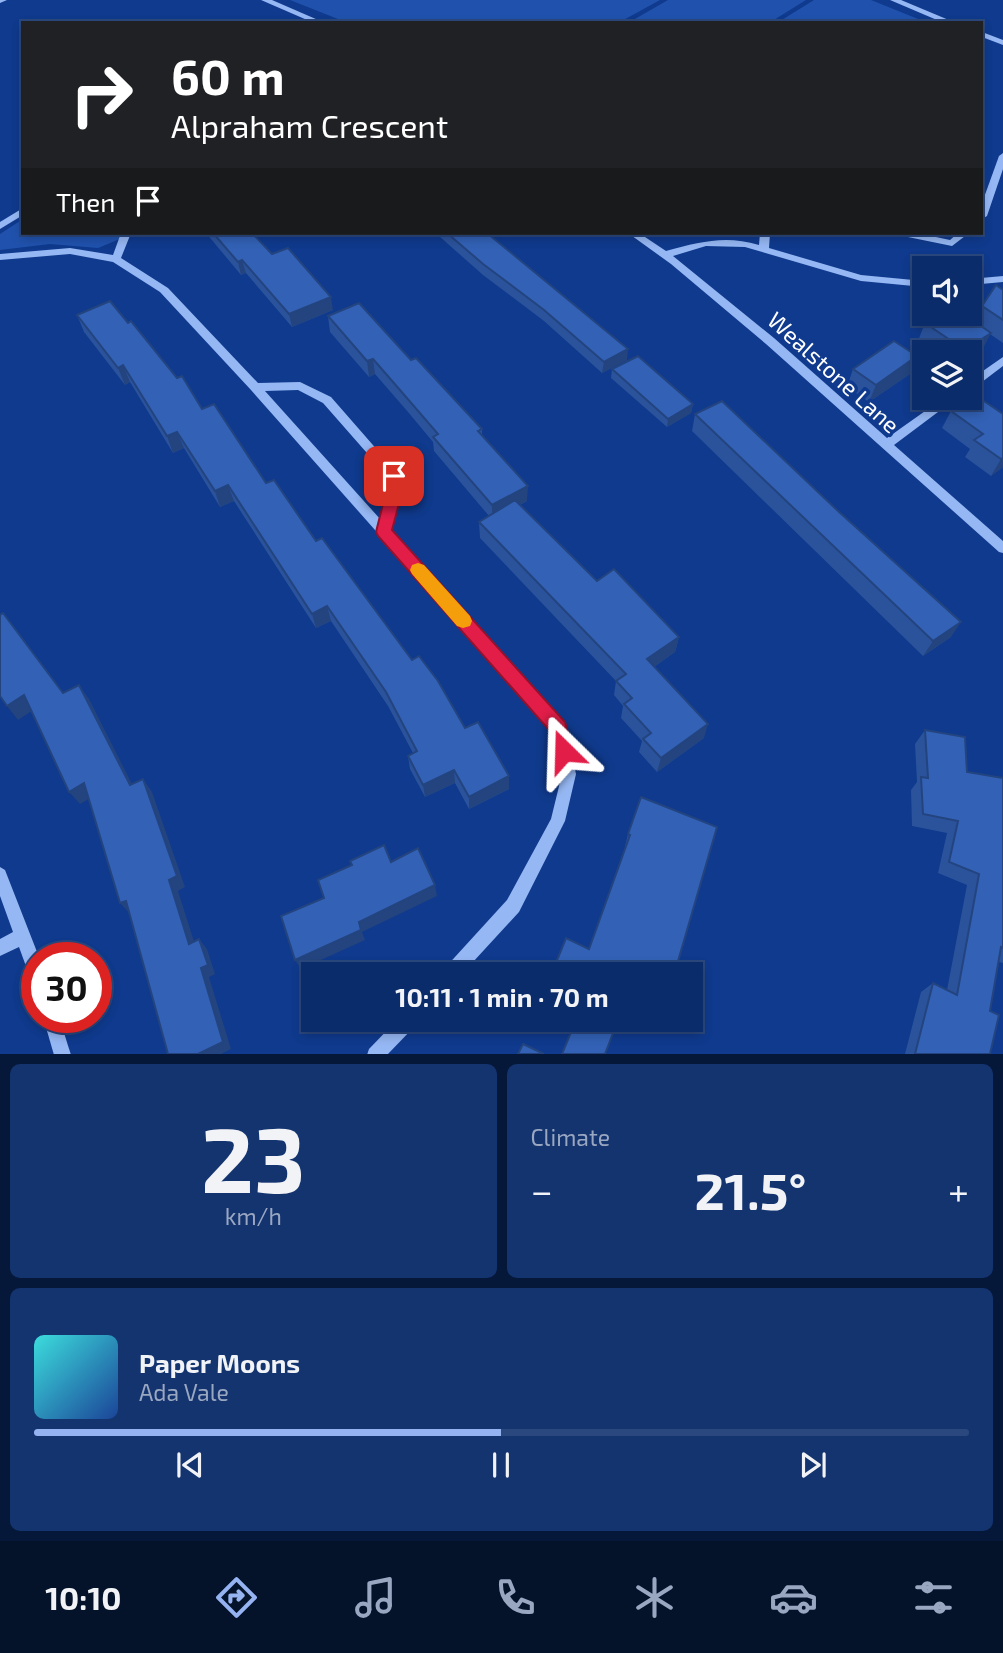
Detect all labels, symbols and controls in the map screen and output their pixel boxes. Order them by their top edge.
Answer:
text: 60 m [171,46,285,105]
icon: right [56,49,147,140]
text: Alpraham Crescent [171,106,448,144]
icon: arrive [129,182,167,220]
text: Then [56,186,115,217]
map controls [912,256,982,410]
button: sound [912,256,982,326]
street label: Wealstone Lane [762,305,906,439]
button: layers [912,340,982,410]
pin [364,446,424,506]
icon: arrive [375,457,413,495]
position arrow [527,714,601,788]
speed limit sign: 30 [21,942,112,1033]
text: 10:11 · 1 min · 70 m [395,981,609,1012]
text: 23 [201,1102,305,1211]
text: Climate [531,1123,610,1151]
text: 21.5° [694,1158,806,1220]
text: − [531,1167,553,1213]
text: + [948,1167,969,1213]
text: km/h [225,1202,282,1230]
text: Paper Moons [139,1347,300,1378]
text: Ada Vale [139,1378,229,1406]
icon: previous [171,1446,209,1484]
icon: pause [482,1446,520,1484]
icon: next [794,1446,832,1484]
icon: directions [212,1573,261,1622]
icon: music [351,1573,400,1622]
icon: phone [491,1573,540,1622]
icon: climate [630,1573,679,1622]
icon: car [769,1573,818,1622]
icon: filters [909,1573,958,1622]
text: 10:10 [45,1578,121,1616]

